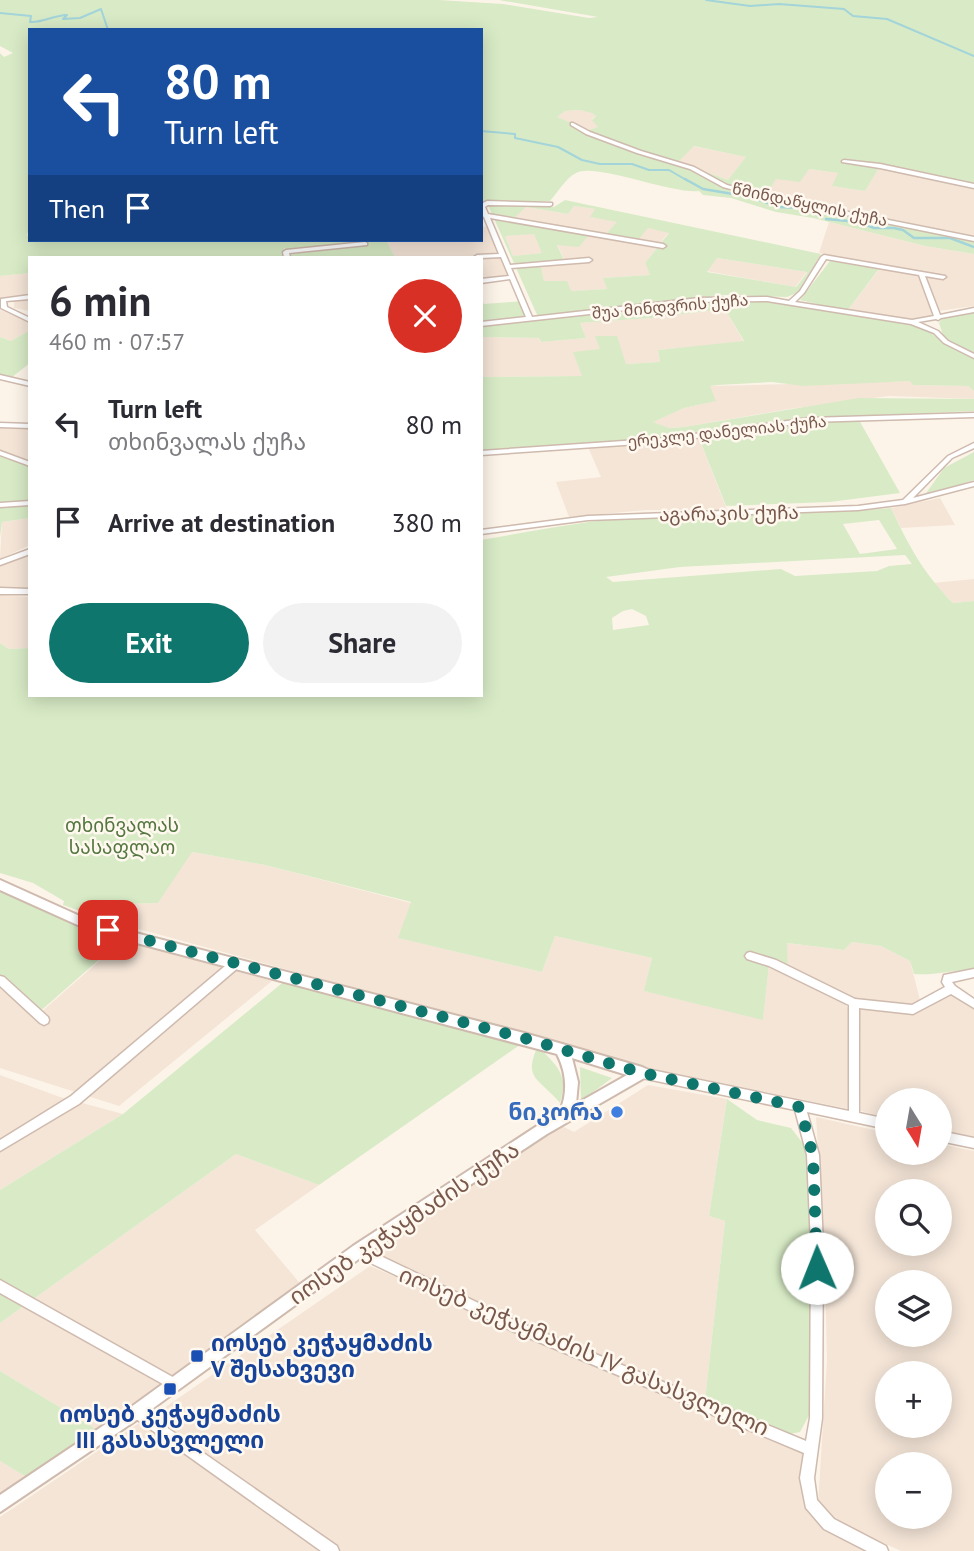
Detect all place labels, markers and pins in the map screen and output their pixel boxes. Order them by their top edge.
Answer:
pin [78,900,138,960]
place label: ნიკორა [508,1097,603,1126]
marker: ნიკორა [609,1104,625,1120]
place label: იოსებ კეჭაყმაძის V შესახვევი [210,1328,433,1383]
marker: იოსებ კეჭაყმაძის V შესახვევი [189,1348,205,1364]
marker: იოსებ კეჭაყმაძის III გასასვლელი [162,1381,178,1397]
place label: იოსებ კეჭაყმაძის III გასასვლელი [59,1399,281,1454]

